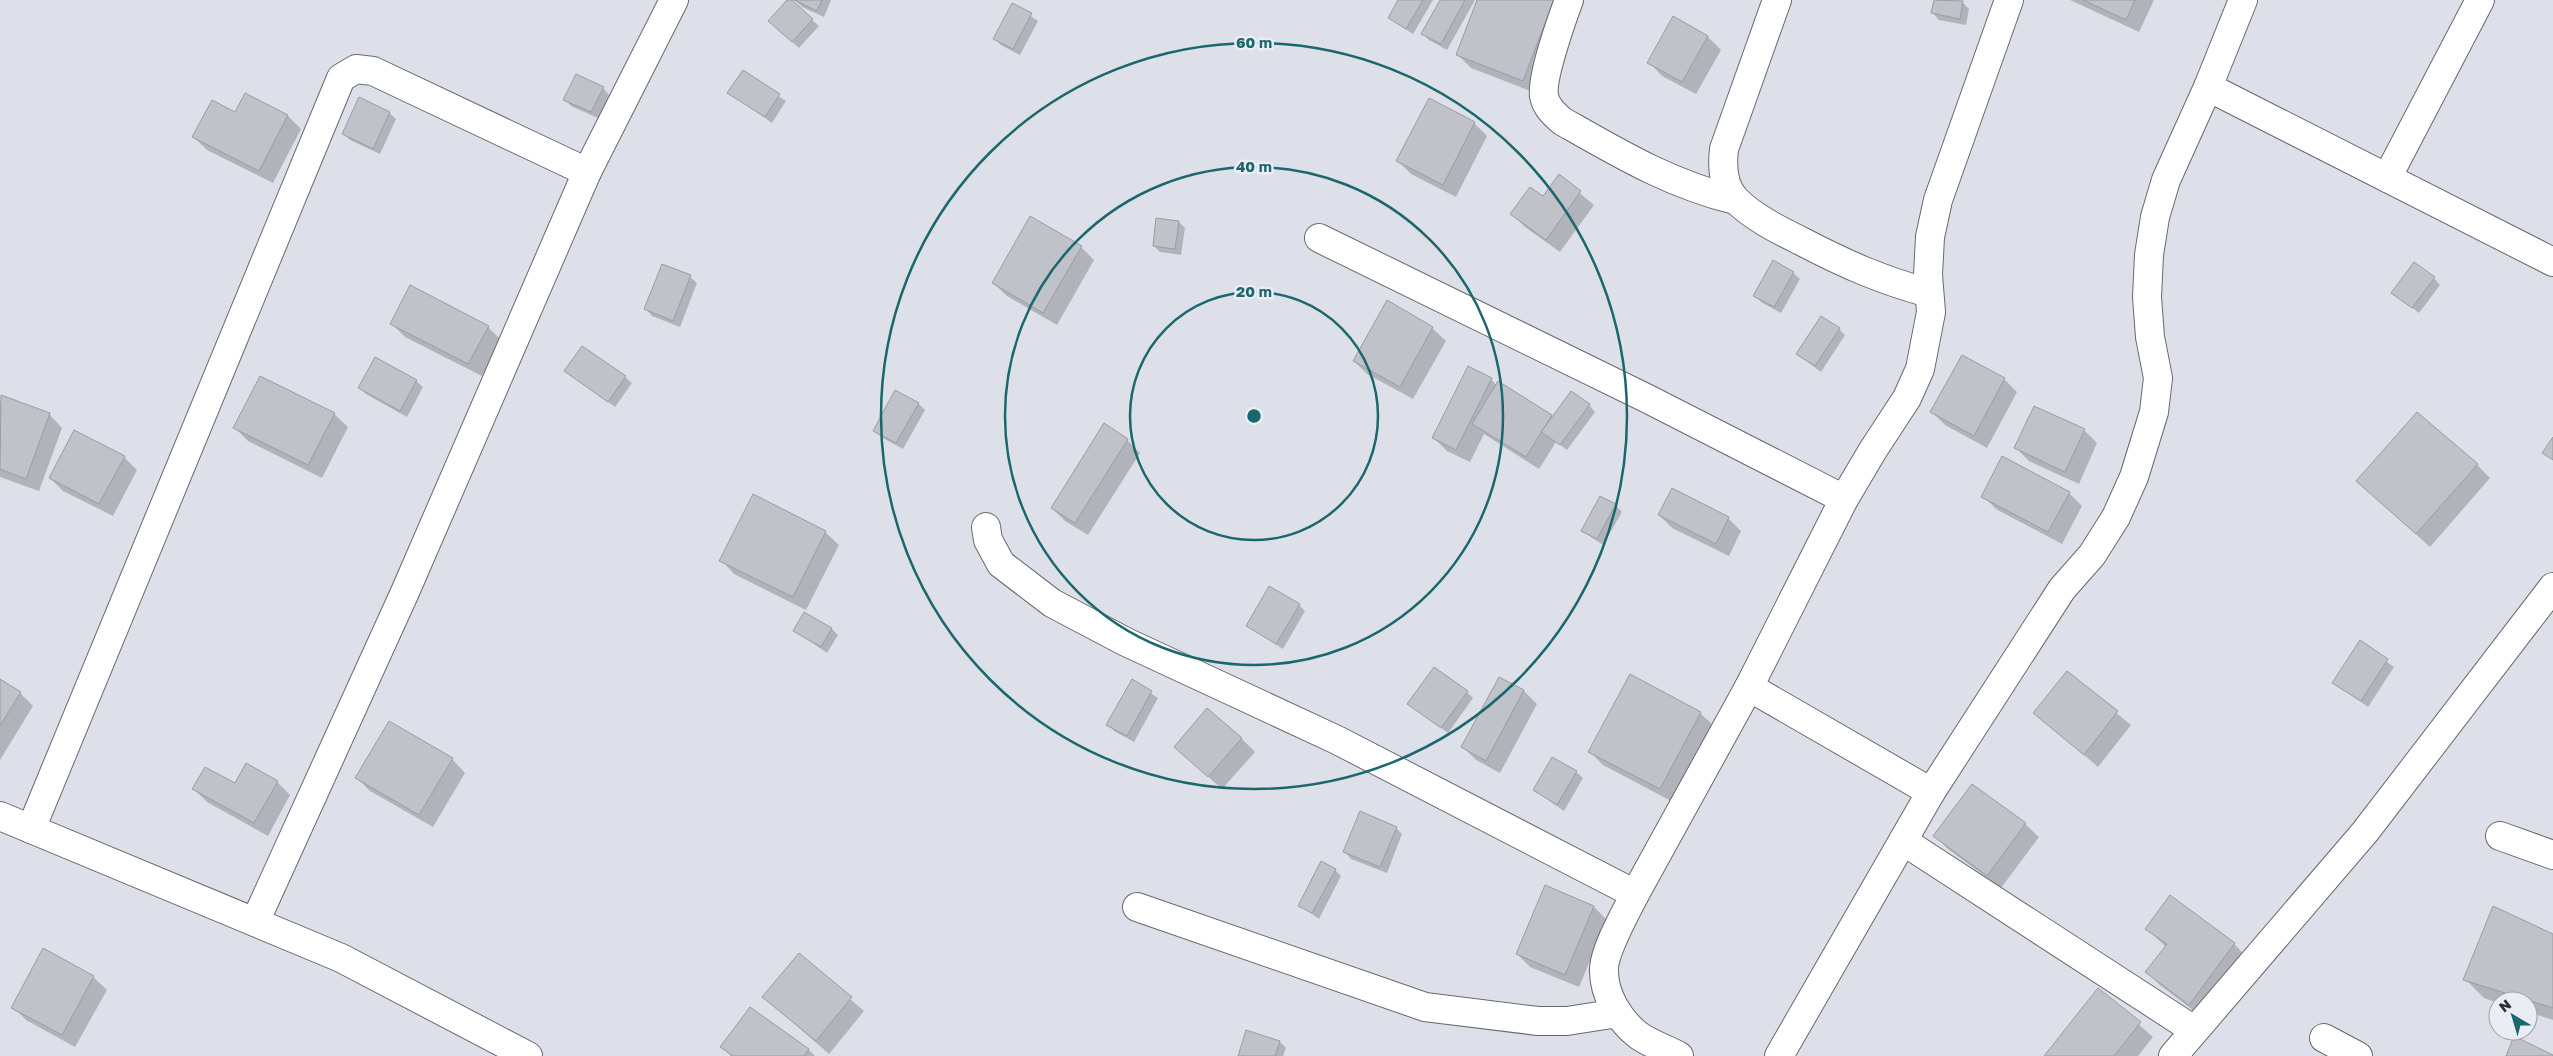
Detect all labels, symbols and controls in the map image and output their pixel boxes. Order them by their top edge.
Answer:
text: 60 m [1236,33,1272,51]
text: 40 m [1236,157,1272,175]
text: 20 m [1236,282,1272,300]
centre of rings [1245,407,1263,425]
north arrow [2488,991,2538,1041]
text: N [2495,995,2514,1015]

